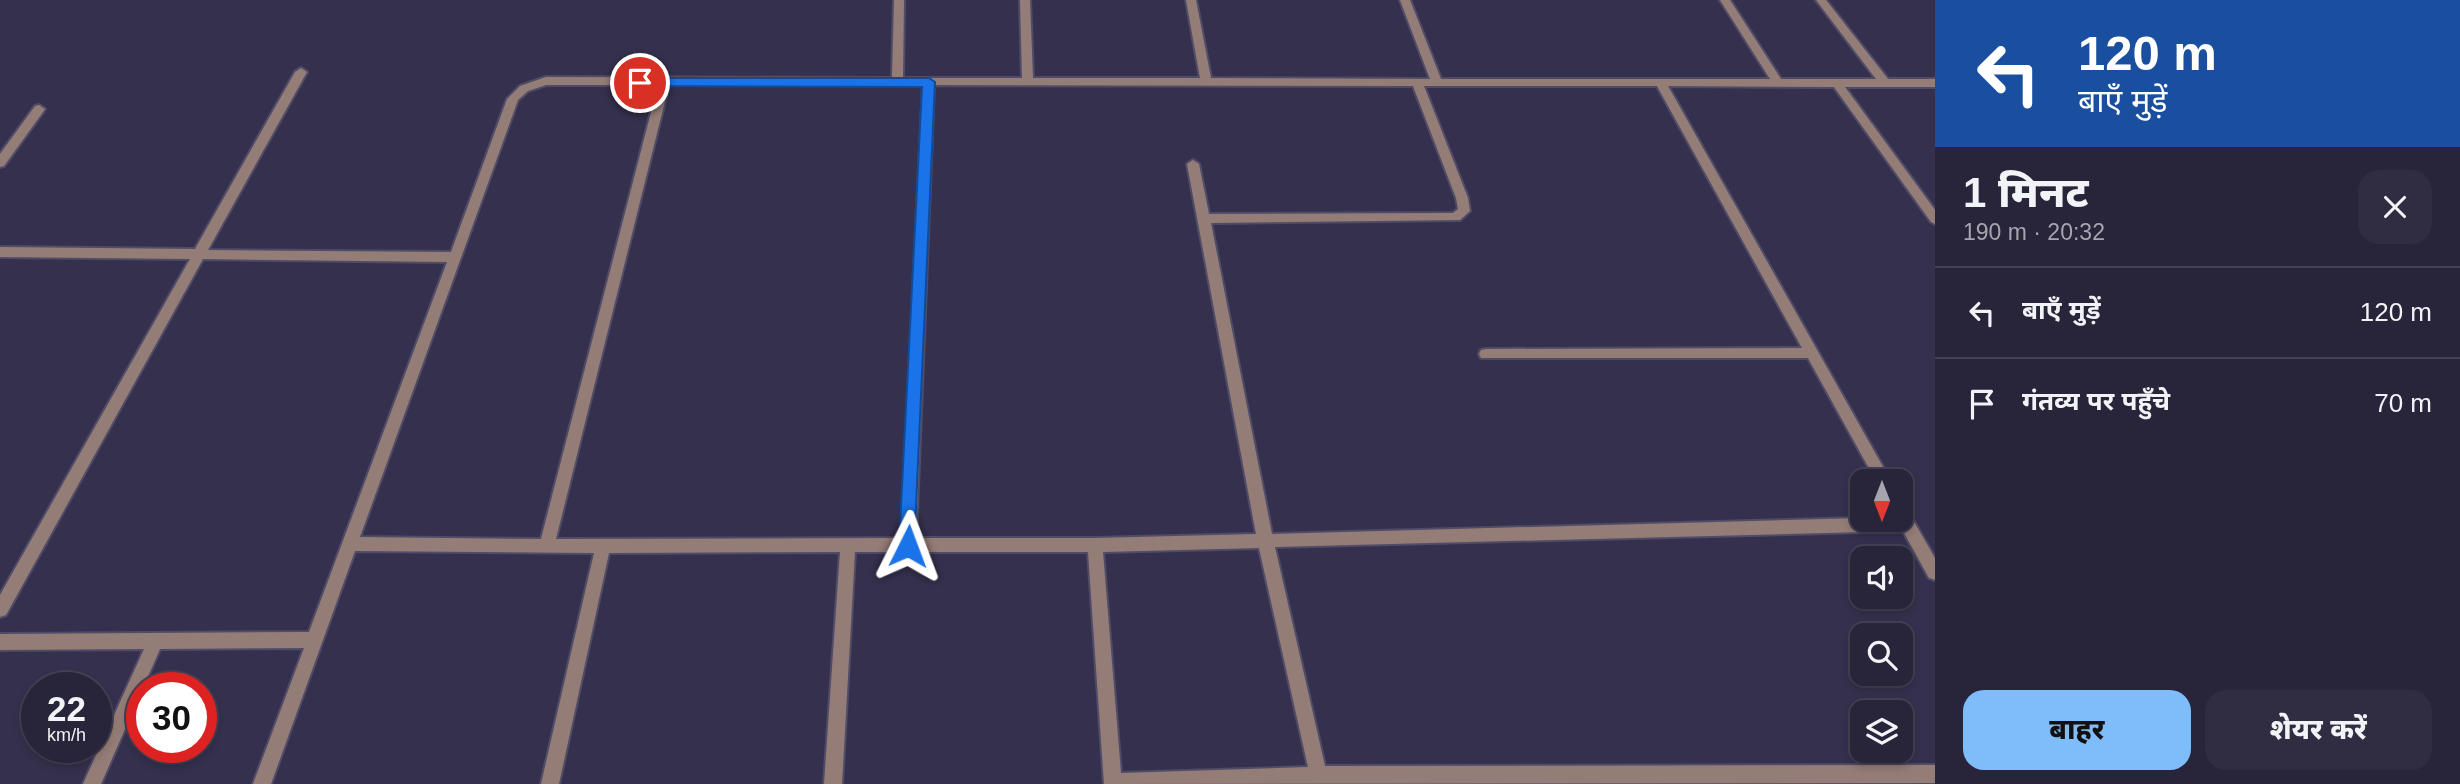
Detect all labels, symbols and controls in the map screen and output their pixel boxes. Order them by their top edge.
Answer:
text: 120 m [2078,26,2217,80]
icon: left [1963,28,2054,119]
pin [610,53,670,113]
icon: arrive [621,64,659,102]
text: बाएँ मुड़ें [2078,83,2167,119]
text: 1 मिनट [1963,169,2088,216]
button: close [2358,170,2432,244]
text: 190 m · 20:32 [1963,219,2105,245]
icon: left [1963,294,2001,332]
text: बाएँ मुड़ें [2022,295,2101,325]
text: 120 m [2360,297,2432,327]
icon: arrive [1963,385,2001,423]
text: गंतव्य पर पहुँचे [2022,386,2170,416]
text: 70 m [2374,388,2432,418]
north arrow [1850,469,1913,532]
map controls [1850,469,1913,763]
position arrow [871,509,945,583]
button: sound [1850,546,1913,609]
button: search [1850,623,1913,686]
speed limit sign: 30 [126,672,217,763]
text: 22 [47,689,86,728]
button: बाहर [1963,690,2191,770]
button: शेयर करें [2205,690,2432,770]
button: layers [1850,700,1913,763]
text: km/h [47,725,86,745]

